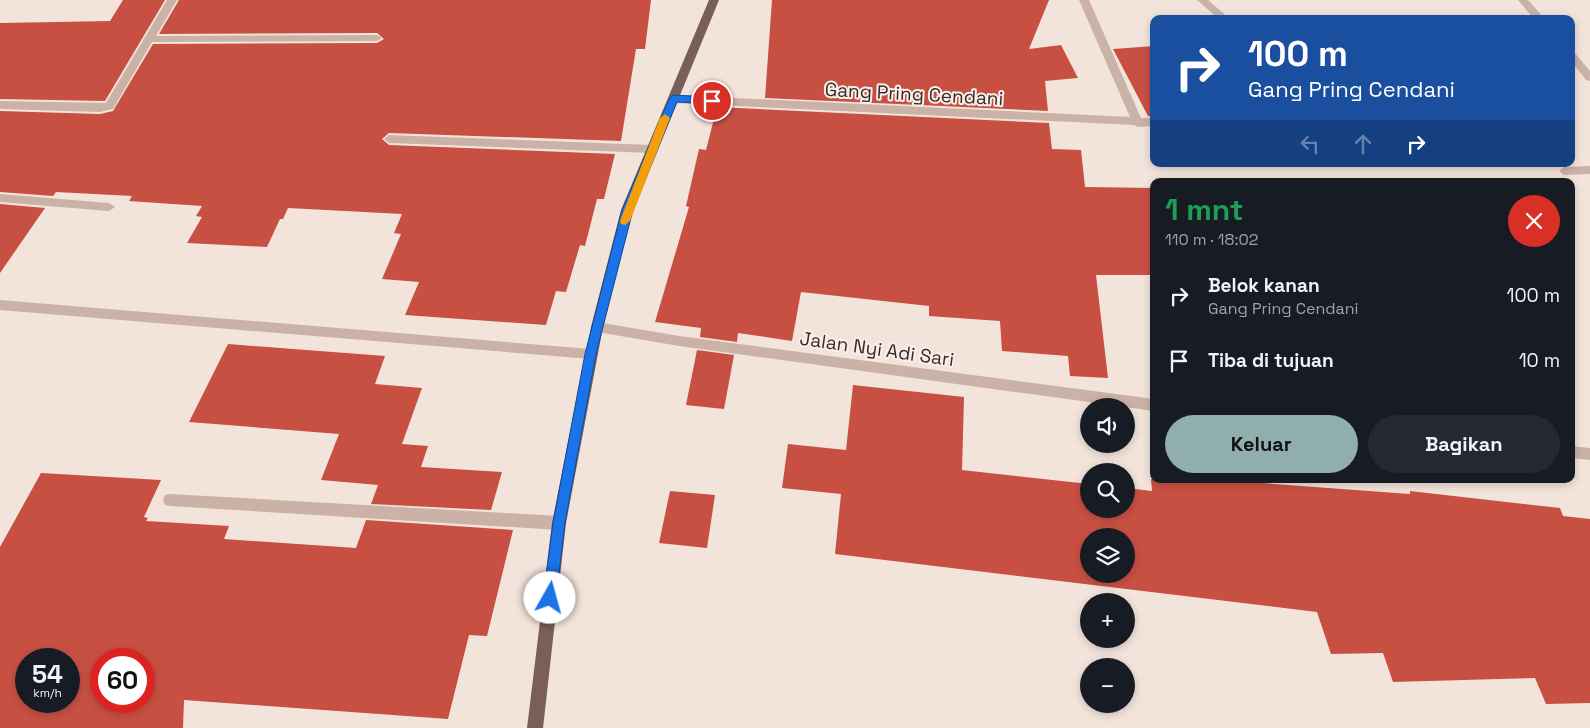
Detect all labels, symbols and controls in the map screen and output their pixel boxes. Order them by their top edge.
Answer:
text: 100 m [1248,32,1348,76]
icon: right [1165,35,1230,100]
text: Gang Pring Cendani [1248,75,1455,103]
street label: Gang Pring Cendani [824,77,1004,111]
pin [691,80,733,122]
icon: arrive [698,87,726,115]
icon: left [1296,130,1324,158]
icon: ahead [1349,130,1377,158]
icon: right [1402,130,1430,158]
text: 1 mnt [1165,190,1244,229]
button: close [1508,195,1560,247]
text: 110 m · 18:02 [1165,229,1258,250]
text: Belok kanan [1208,273,1320,298]
icon: right [1165,282,1193,310]
text: 100 m [1506,283,1560,308]
text: Gang Pring Cendani [1208,298,1359,319]
street label: Jalan Nyi Adi Sari [798,326,956,372]
icon: arrive [1165,347,1193,375]
text: Tiba di tujuan [1208,348,1334,373]
text: 10 m [1519,348,1560,373]
map controls [1080,398,1135,713]
button: sound [1080,398,1135,453]
button: Keluar [1165,415,1358,473]
button: Bagikan [1368,415,1560,473]
button: search [1080,463,1135,518]
button: layers [1080,528,1135,583]
position arrow [523,571,575,623]
button: + [1080,593,1135,648]
speed limit sign: 60 [90,648,155,713]
text: 54 [32,658,63,690]
button: − [1080,658,1135,713]
text: km/h [33,685,62,701]

